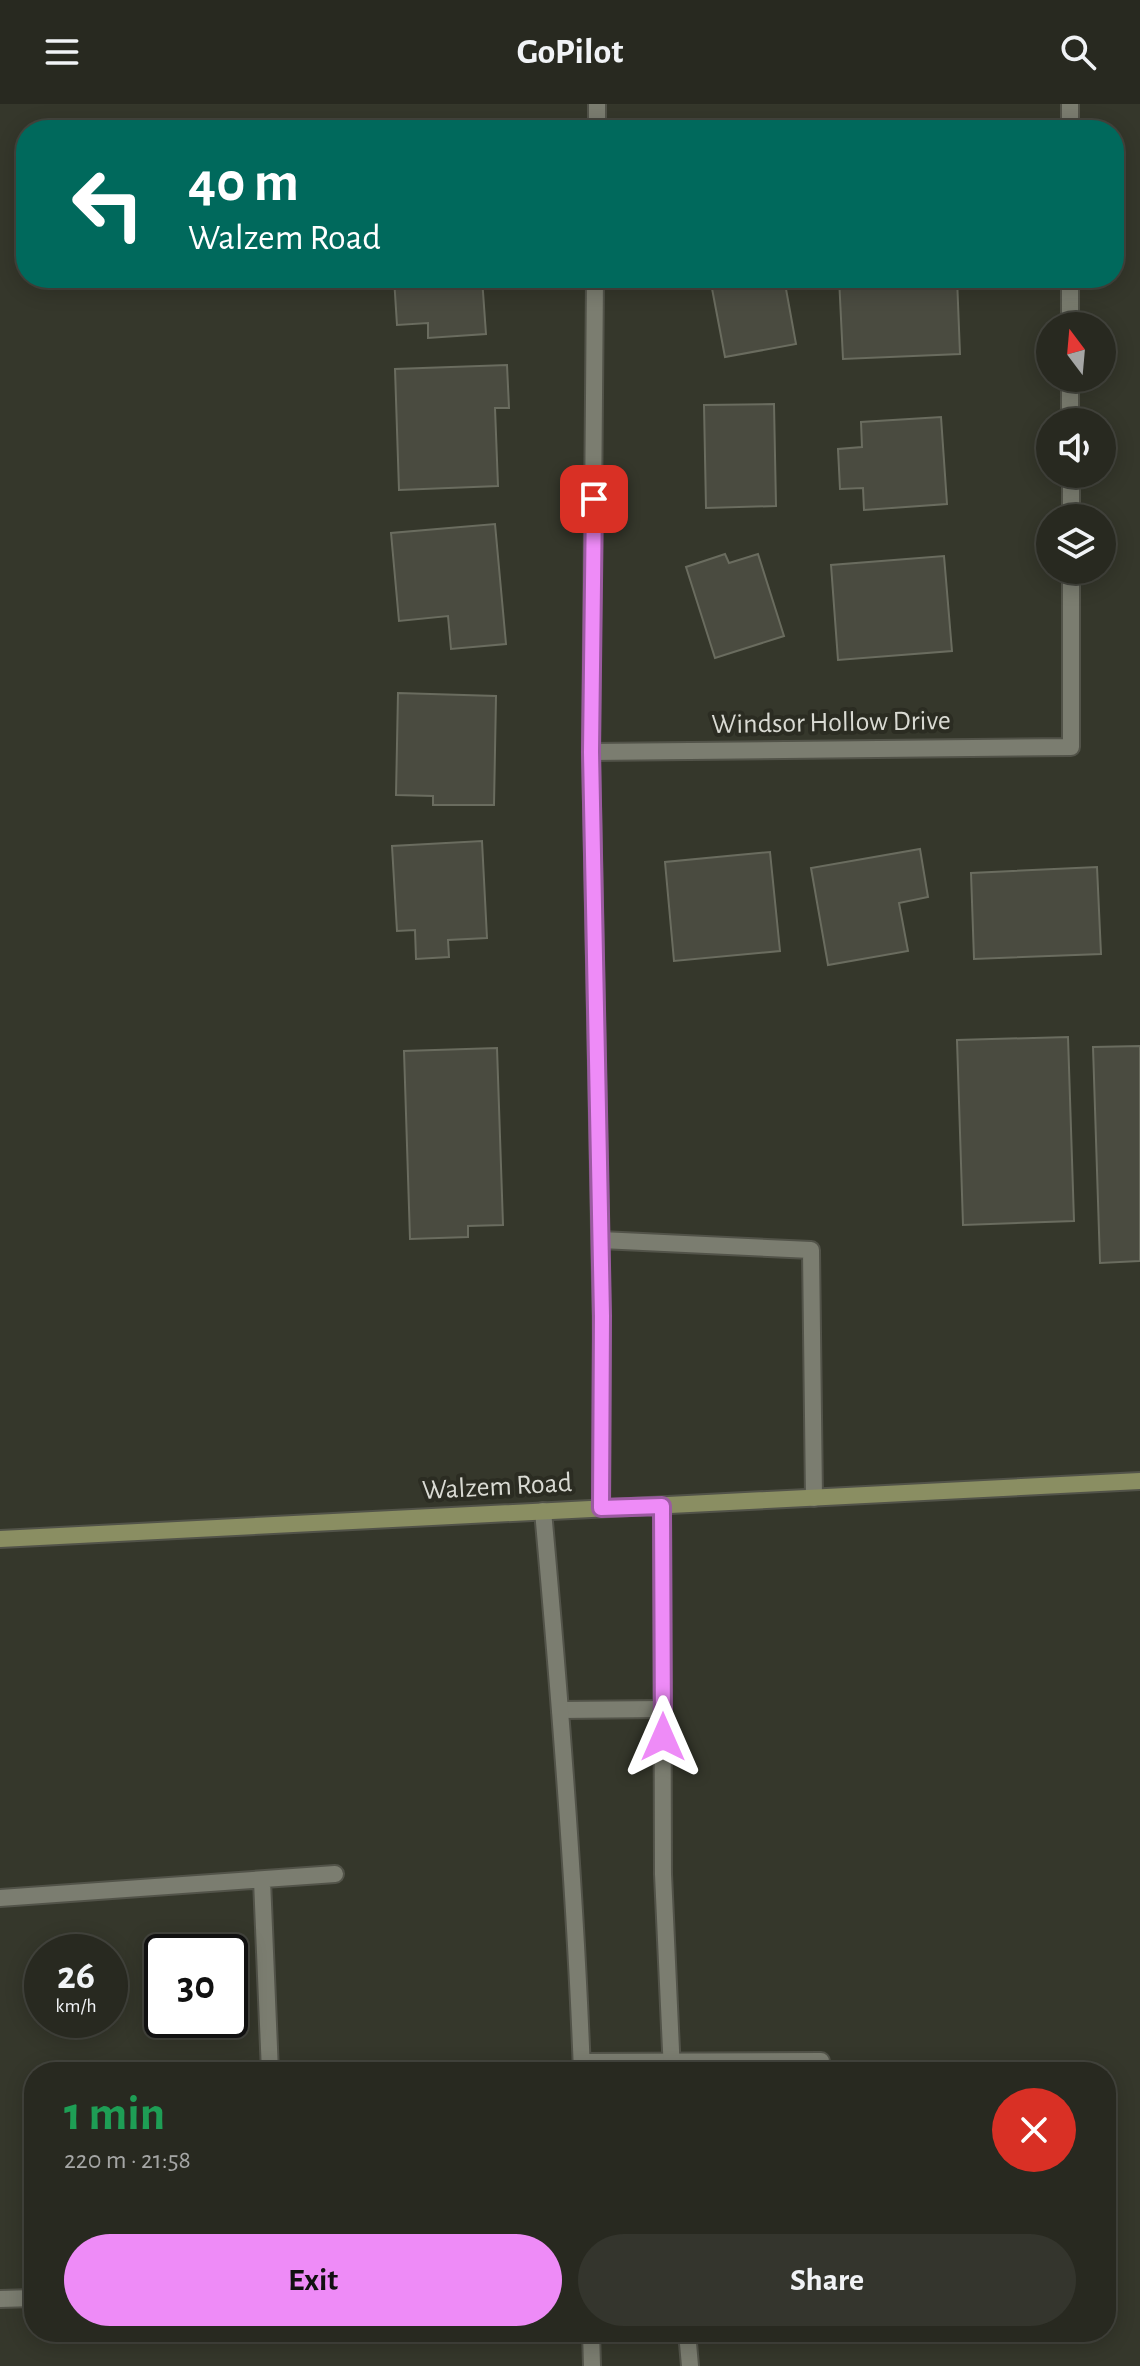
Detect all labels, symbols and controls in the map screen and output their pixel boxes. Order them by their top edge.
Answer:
icon: menu [40,30,84,74]
icon: search [1056,30,1100,74]
text: GoPilot [517,34,623,70]
icon: left [56,152,160,256]
text: 40 m [188,155,299,211]
text: Walzem Road [188,220,381,256]
north arrow [1036,312,1116,392]
map controls [1036,312,1116,584]
button: sound [1036,408,1116,488]
pin [560,465,628,533]
icon: arrive [572,477,616,521]
button: layers [1036,504,1116,584]
street label: Windsor Hollow Drive [711,707,951,739]
street label: Walzem Road [421,1469,573,1505]
position arrow [621,1695,705,1779]
speed limit sign: 30 [144,1934,248,2038]
text: 26 [57,1956,95,1996]
text: km/h [55,1996,97,2016]
button: close [992,2088,1076,2172]
text: 1 min [64,2091,165,2139]
text: 220 m · 21:58 [64,2147,191,2173]
button: Exit [64,2234,562,2326]
button: Share [578,2234,1076,2326]

